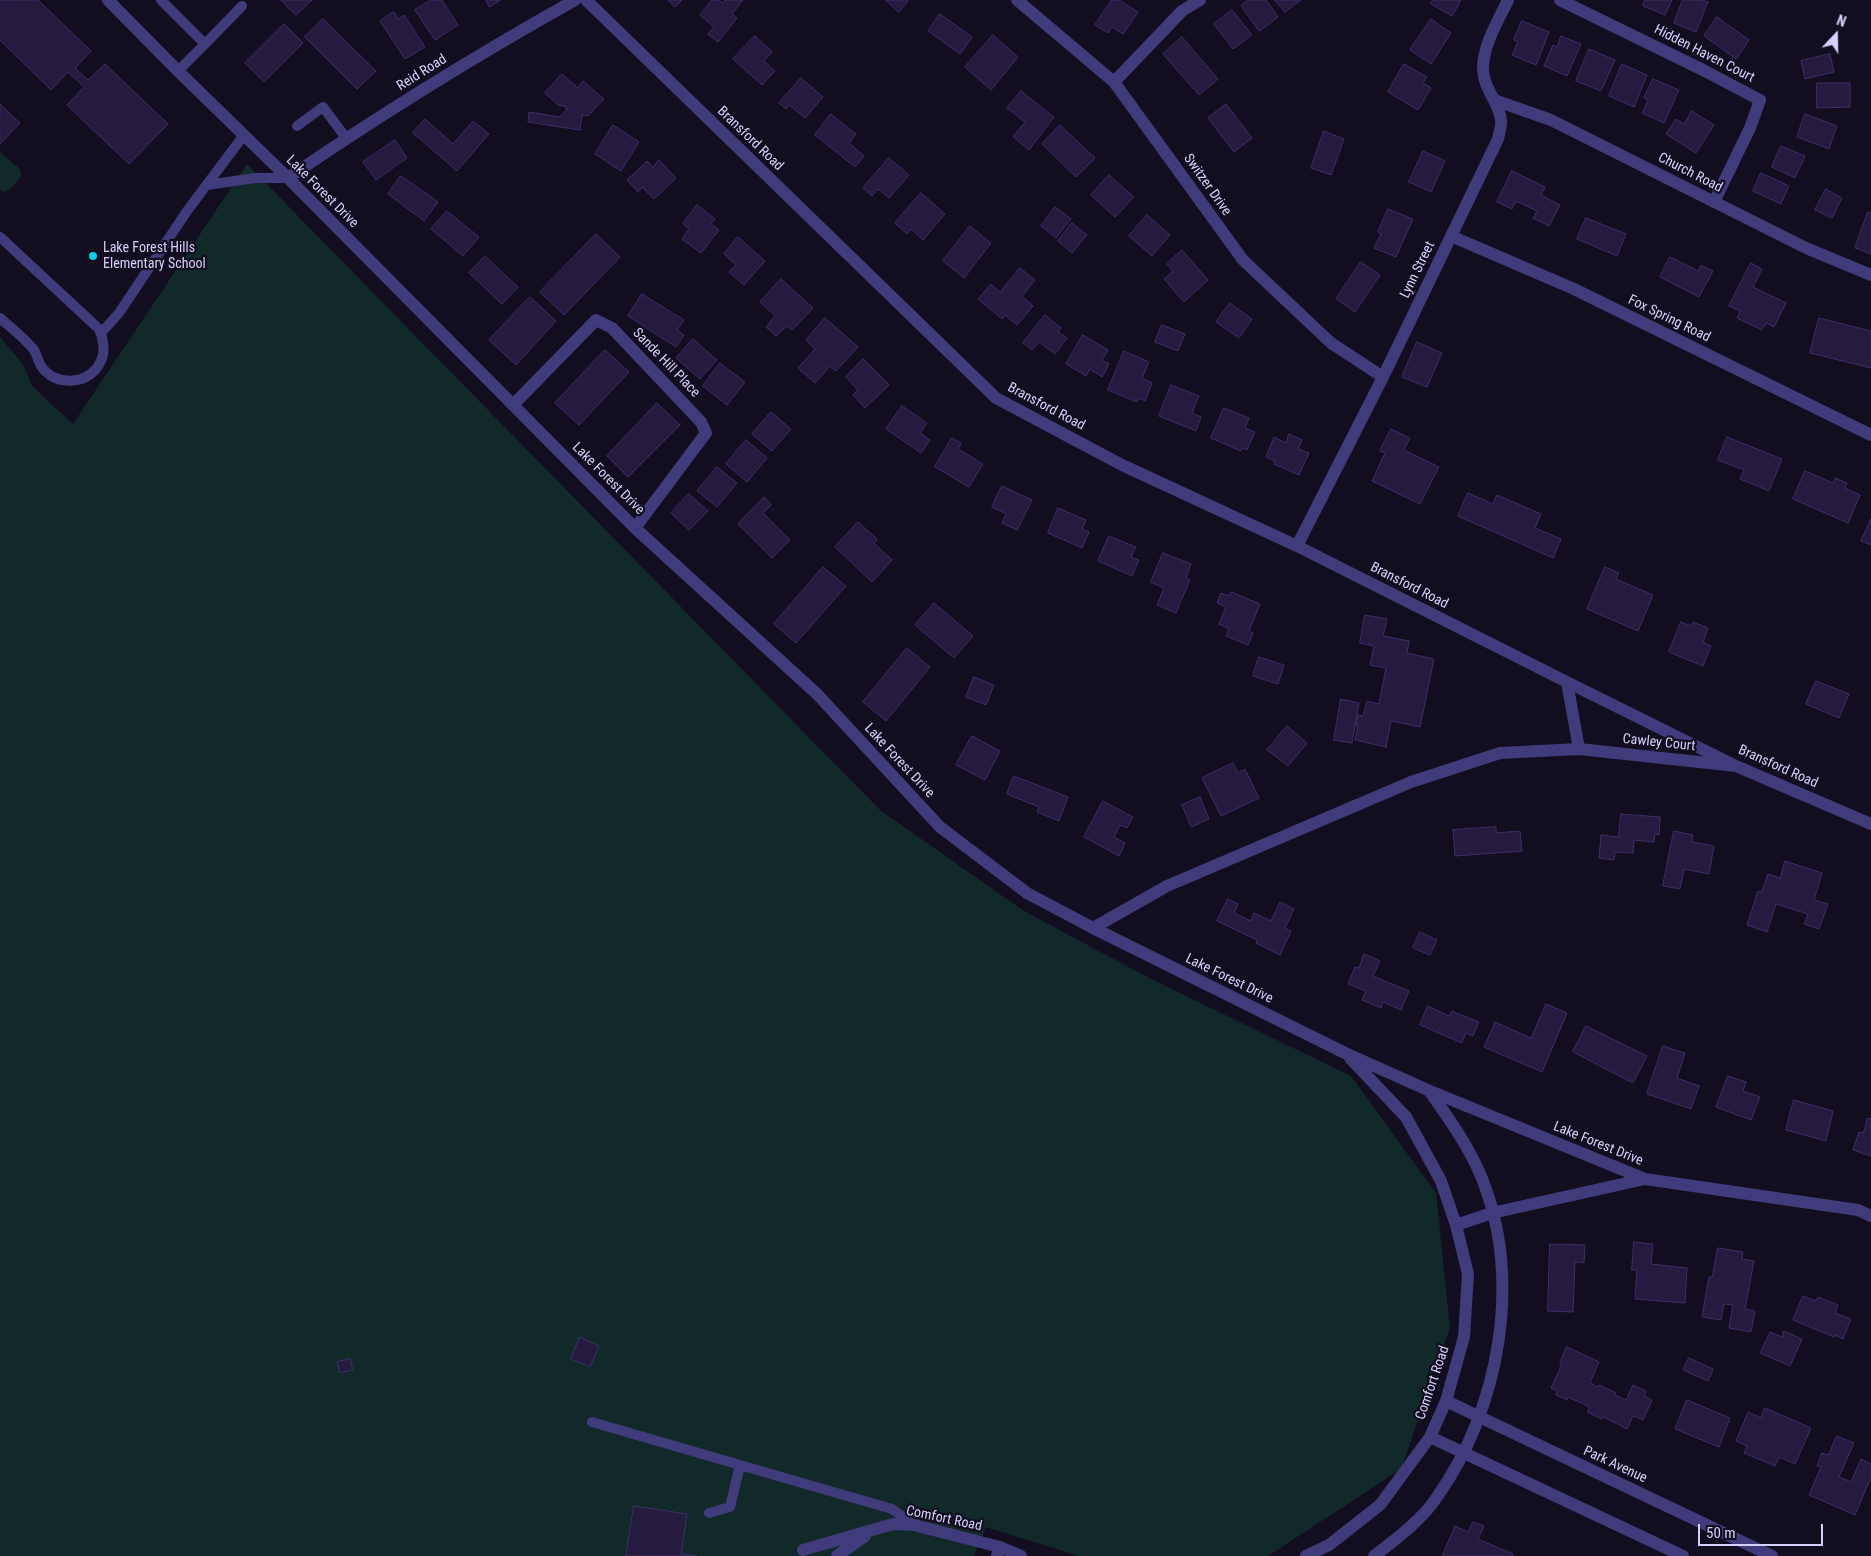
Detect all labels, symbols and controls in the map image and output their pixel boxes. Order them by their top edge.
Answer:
north arrow [1811,10,1861,60]
text: N [1834,12,1848,30]
street label: Hidden Haven Court [1651,21,1757,87]
street label: Reid Road [394,51,450,95]
street label: Bransford Road [713,103,787,175]
street label: Church Road [1655,150,1725,196]
street label: Switzer Drive [1180,151,1234,219]
street label: Lake Forest Drive [282,152,362,232]
street label: Lynn Street [1397,239,1439,301]
place label: Lake Forest Hills Elementary School [103,240,206,272]
marker: Lake Forest Hills Elementary School [87,250,99,262]
street label: Fox Spring Road [1625,292,1713,346]
street label: Sande Hill Place [629,325,703,401]
street label: Bransford Road [1004,380,1088,434]
street label: Lake Forest Drive [568,439,648,519]
street label: Bransford Road [1367,559,1451,613]
street label: Lake Forest Drive [860,720,938,802]
street label: Cawley Court [1622,731,1696,755]
street label: Bransford Road [1736,742,1820,792]
street label: Lake Forest Drive [1182,951,1276,1007]
street label: Lake Forest Drive [1551,1118,1645,1170]
street label: Comfort Road [1413,1344,1453,1422]
street label: Park Avenue [1580,1443,1650,1487]
street label: Comfort Road [905,1503,983,1535]
scale bar [1701,1514,1826,1546]
text: 50 m [1706,1524,1736,1542]

